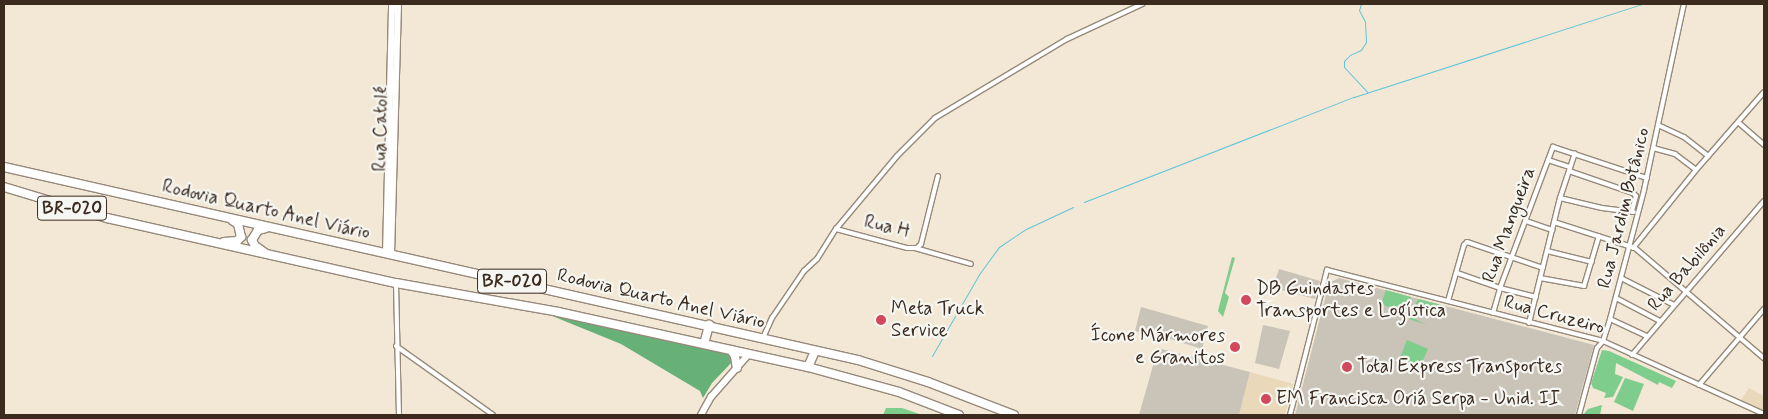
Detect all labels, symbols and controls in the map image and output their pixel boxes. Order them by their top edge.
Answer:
street label: Rua Catolé [369,87,393,171]
street label: Rua Jardim Botânico [1593,127,1655,289]
street label: Rua Mangueira [1478,166,1540,284]
street label: Rodovia Quarto Anel Viário [162,175,370,245]
road number: BR-020 [37,192,107,224]
street label: Rua H [862,211,912,243]
street label: Rua Babilônia [1643,220,1731,316]
street label: Rodovia Quarto Anel Viário [557,264,765,334]
road number: BR-020 [477,266,547,296]
place label: DB Guindastes Transportes e Logística [1256,278,1446,322]
street label: Rua Cruzeiro [1502,291,1606,339]
marker: DB Guindastes Transportes e Logística [1240,294,1252,306]
place label: Meta Truck Service [891,298,980,342]
marker: Meta Truck Service [875,314,887,326]
place label: Ícone Mármores e Granitos [1089,325,1225,369]
marker: Ícone Mármores e Granitos [1229,341,1241,353]
place label: Total Express Transportes [1357,356,1570,378]
marker: Total Express Transportes [1341,361,1353,373]
place label: EM Francisca Oriá Serpa - Unid. II [1276,388,1563,410]
marker: EM Francisca Oriá Serpa - Unid. II [1260,393,1272,405]

